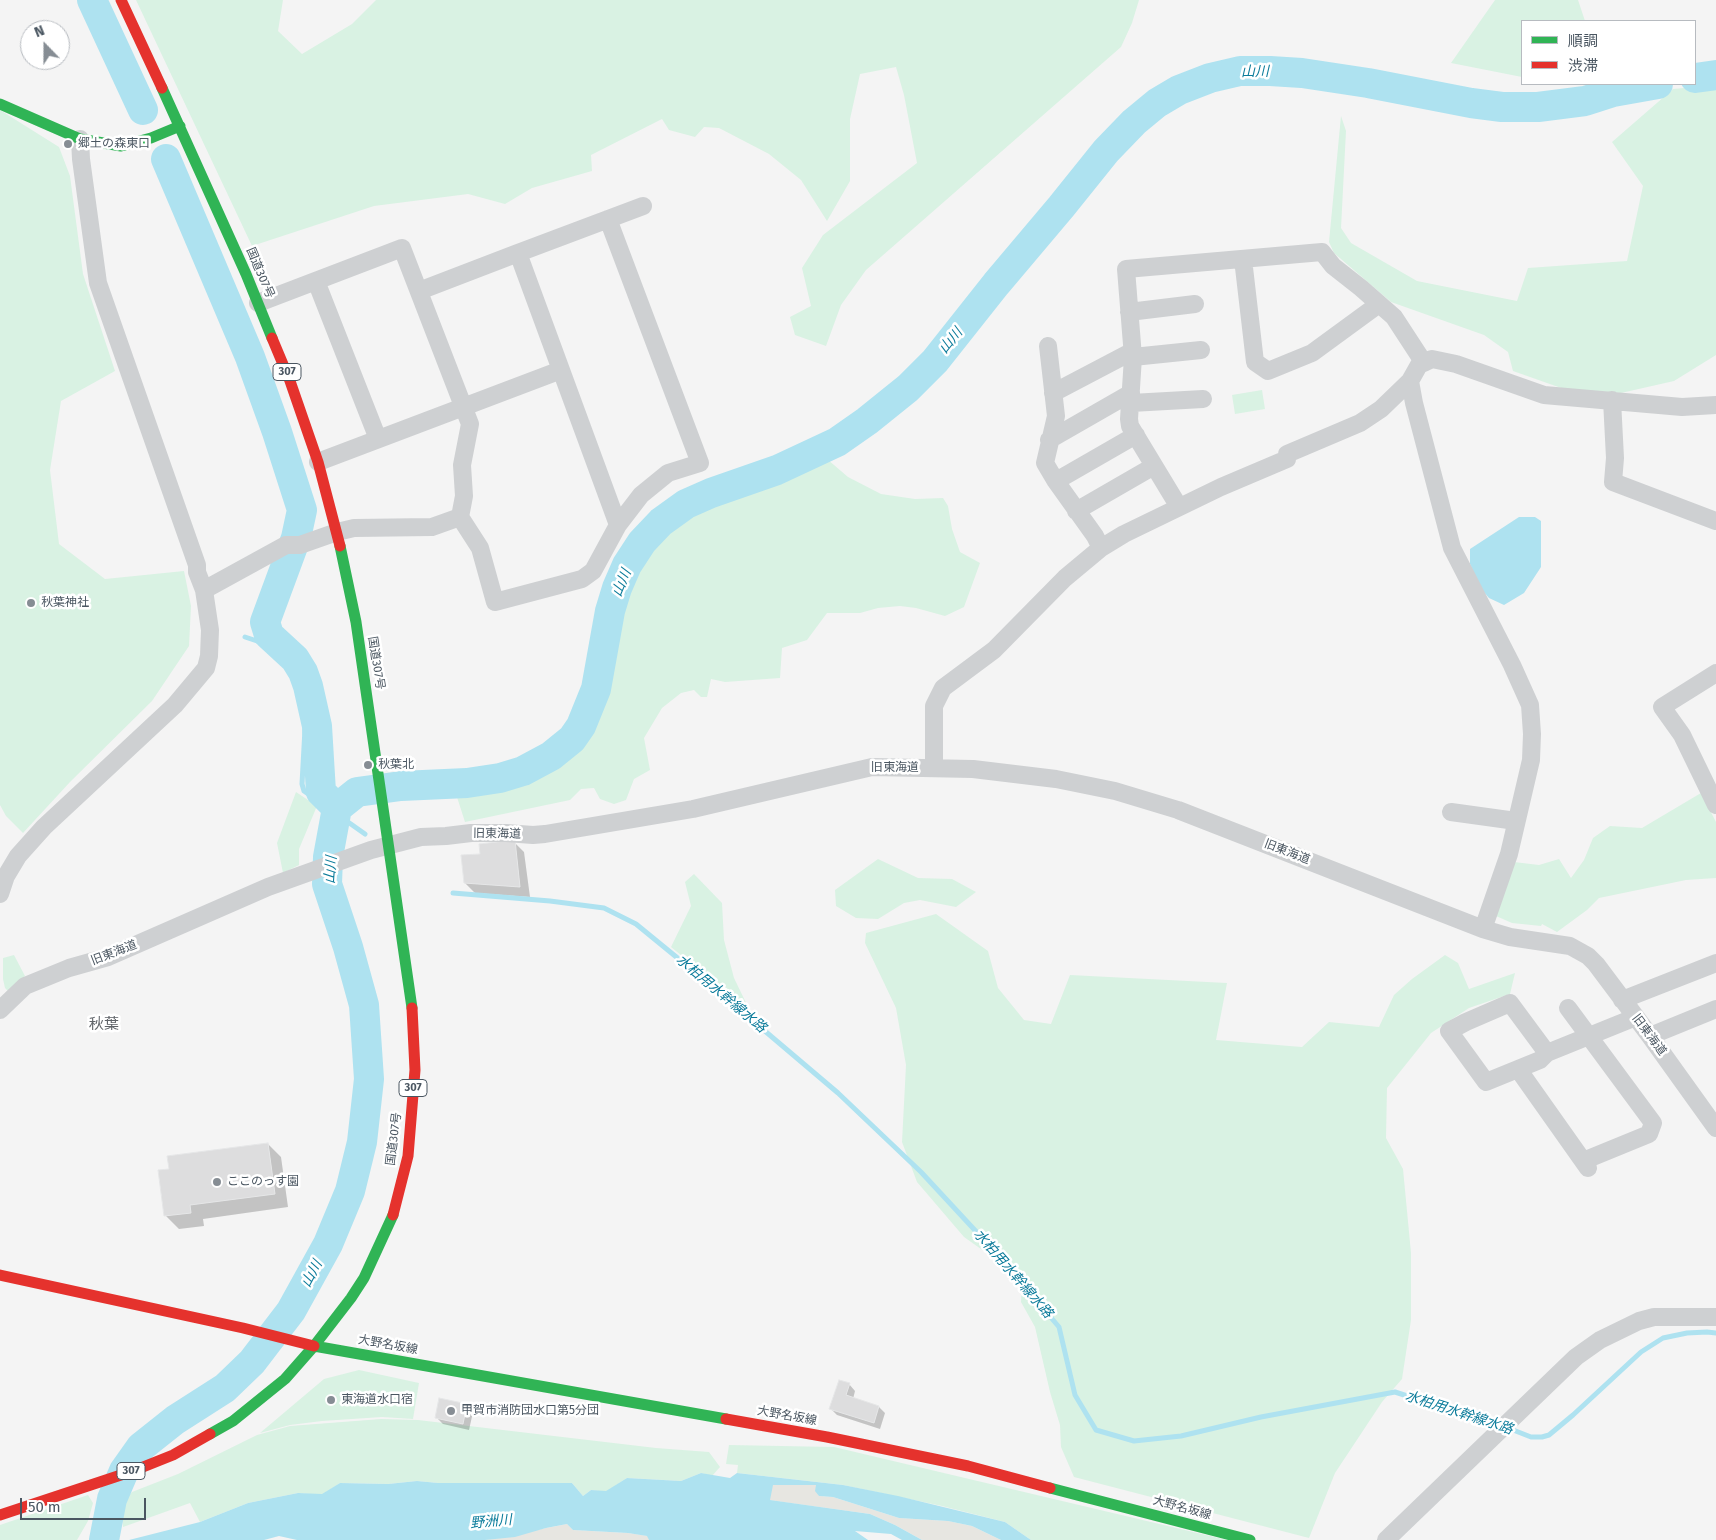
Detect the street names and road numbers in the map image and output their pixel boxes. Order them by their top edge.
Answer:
street label: 国道307号 [243,245,277,301]
road number: 307 [273,364,301,381]
street label: 国道307号 [365,635,387,691]
street label: 旧東海道 [871,761,919,775]
street label: 旧東海道 [473,826,521,842]
street label: 旧東海道 [1262,837,1312,867]
street label: 旧東海道 [89,938,139,968]
street label: 旧東海道 [1629,1011,1669,1059]
road number: 307 [399,1080,427,1096]
street label: 国道307号 [384,1111,404,1167]
street label: 大野名坂線 [357,1333,419,1357]
street label: 大野名坂線 [756,1404,818,1428]
road number: 307 [117,1462,145,1480]
street label: 大野名坂線 [1151,1493,1213,1523]

